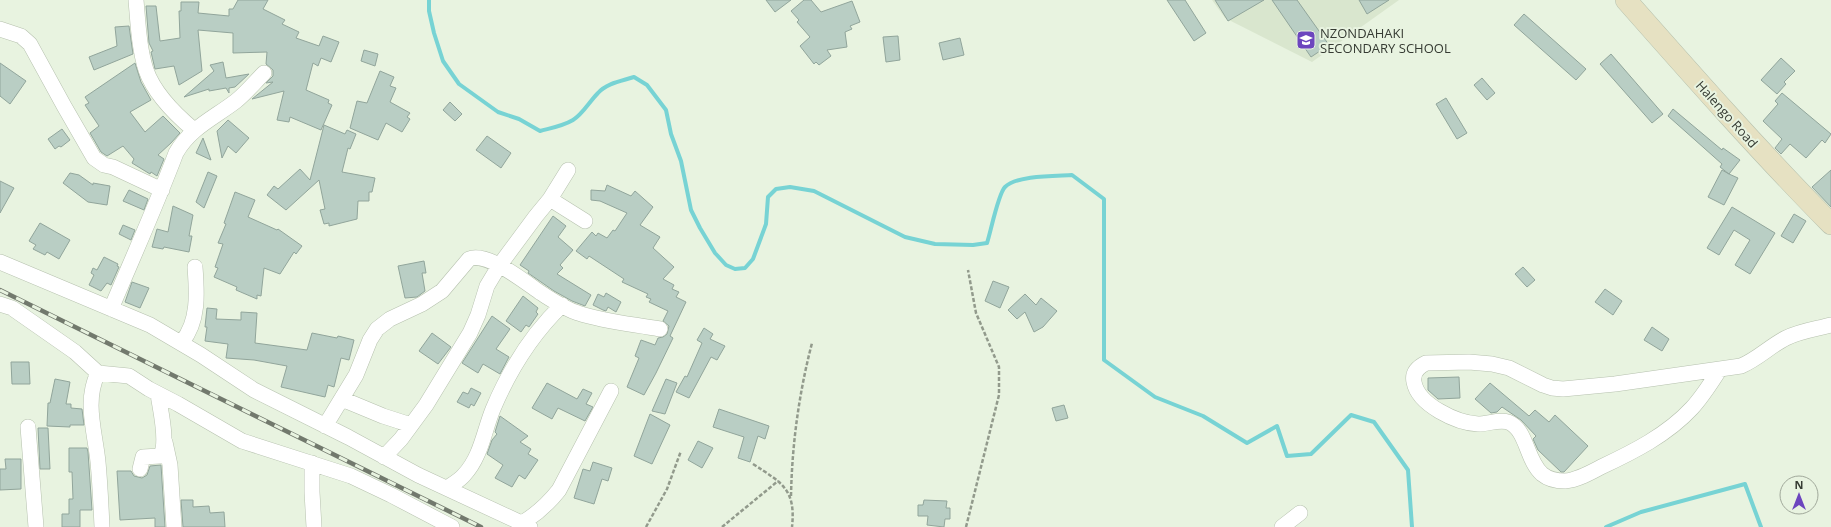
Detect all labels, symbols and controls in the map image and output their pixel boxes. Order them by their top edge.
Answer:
place label: NZONDAHAKI SECONDARY SCHOOL [1320,24,1451,57]
school or university icon: NZONDAHAKI SECONDARY SCHOOL [1295,29,1317,51]
street label: Halengo Road [1692,77,1762,151]
north arrow [1779,475,1819,515]
text: N [1795,477,1803,492]

